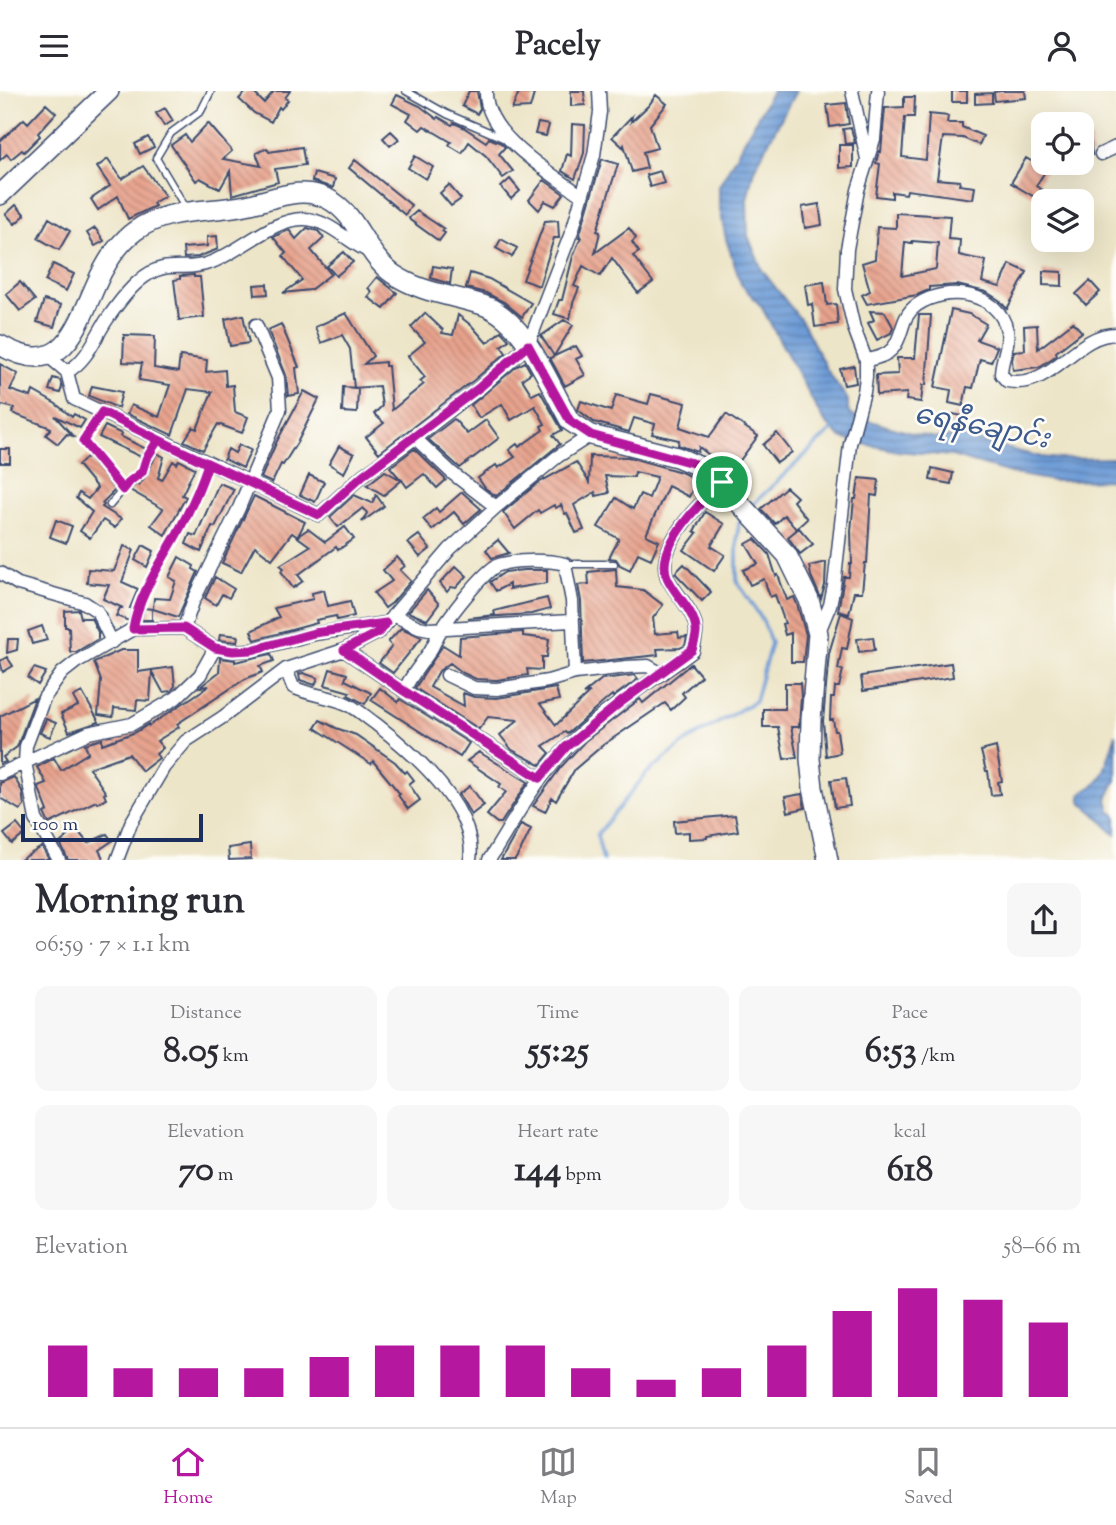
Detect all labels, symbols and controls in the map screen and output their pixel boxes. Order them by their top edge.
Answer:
text: Pacely [515,23,601,69]
icon: menu [35,27,73,65]
icon: person [1043,27,1081,65]
map controls [1031,112,1094,252]
button: locate [1031,112,1094,175]
button: layers [1031,189,1094,252]
water label: ရေနီချောင်း [910,393,1055,462]
pin [692,452,752,512]
icon: arrive [703,463,741,501]
scale bar [21,811,203,843]
text: 100 m [32,812,78,839]
text: Morning run [35,876,245,930]
button: share [1007,883,1081,957]
text: 06:59 · 7 × 1.1 km [35,929,190,962]
text: Distance [170,1000,242,1027]
text: Time [537,1000,579,1027]
text: Pace [892,1000,928,1027]
text: 8.05 [163,1027,219,1078]
text: 55:25 [527,1027,589,1078]
text: 6:53 [865,1027,917,1078]
text: km [219,1043,249,1070]
text: /km [917,1043,955,1070]
text: Elevation [167,1119,245,1146]
text: Heart rate [517,1119,599,1146]
text: kcal [894,1119,926,1146]
text: 70 [178,1146,214,1197]
text: 144 [514,1146,561,1197]
text: 618 [887,1146,933,1197]
text: m [214,1162,234,1189]
text: bpm [561,1162,602,1189]
text: Elevation [35,1231,128,1264]
text: 58–66 m [1003,1231,1081,1264]
tab: Home [163,1443,213,1512]
tab: Map [539,1443,577,1512]
tab: Saved [904,1443,953,1512]

